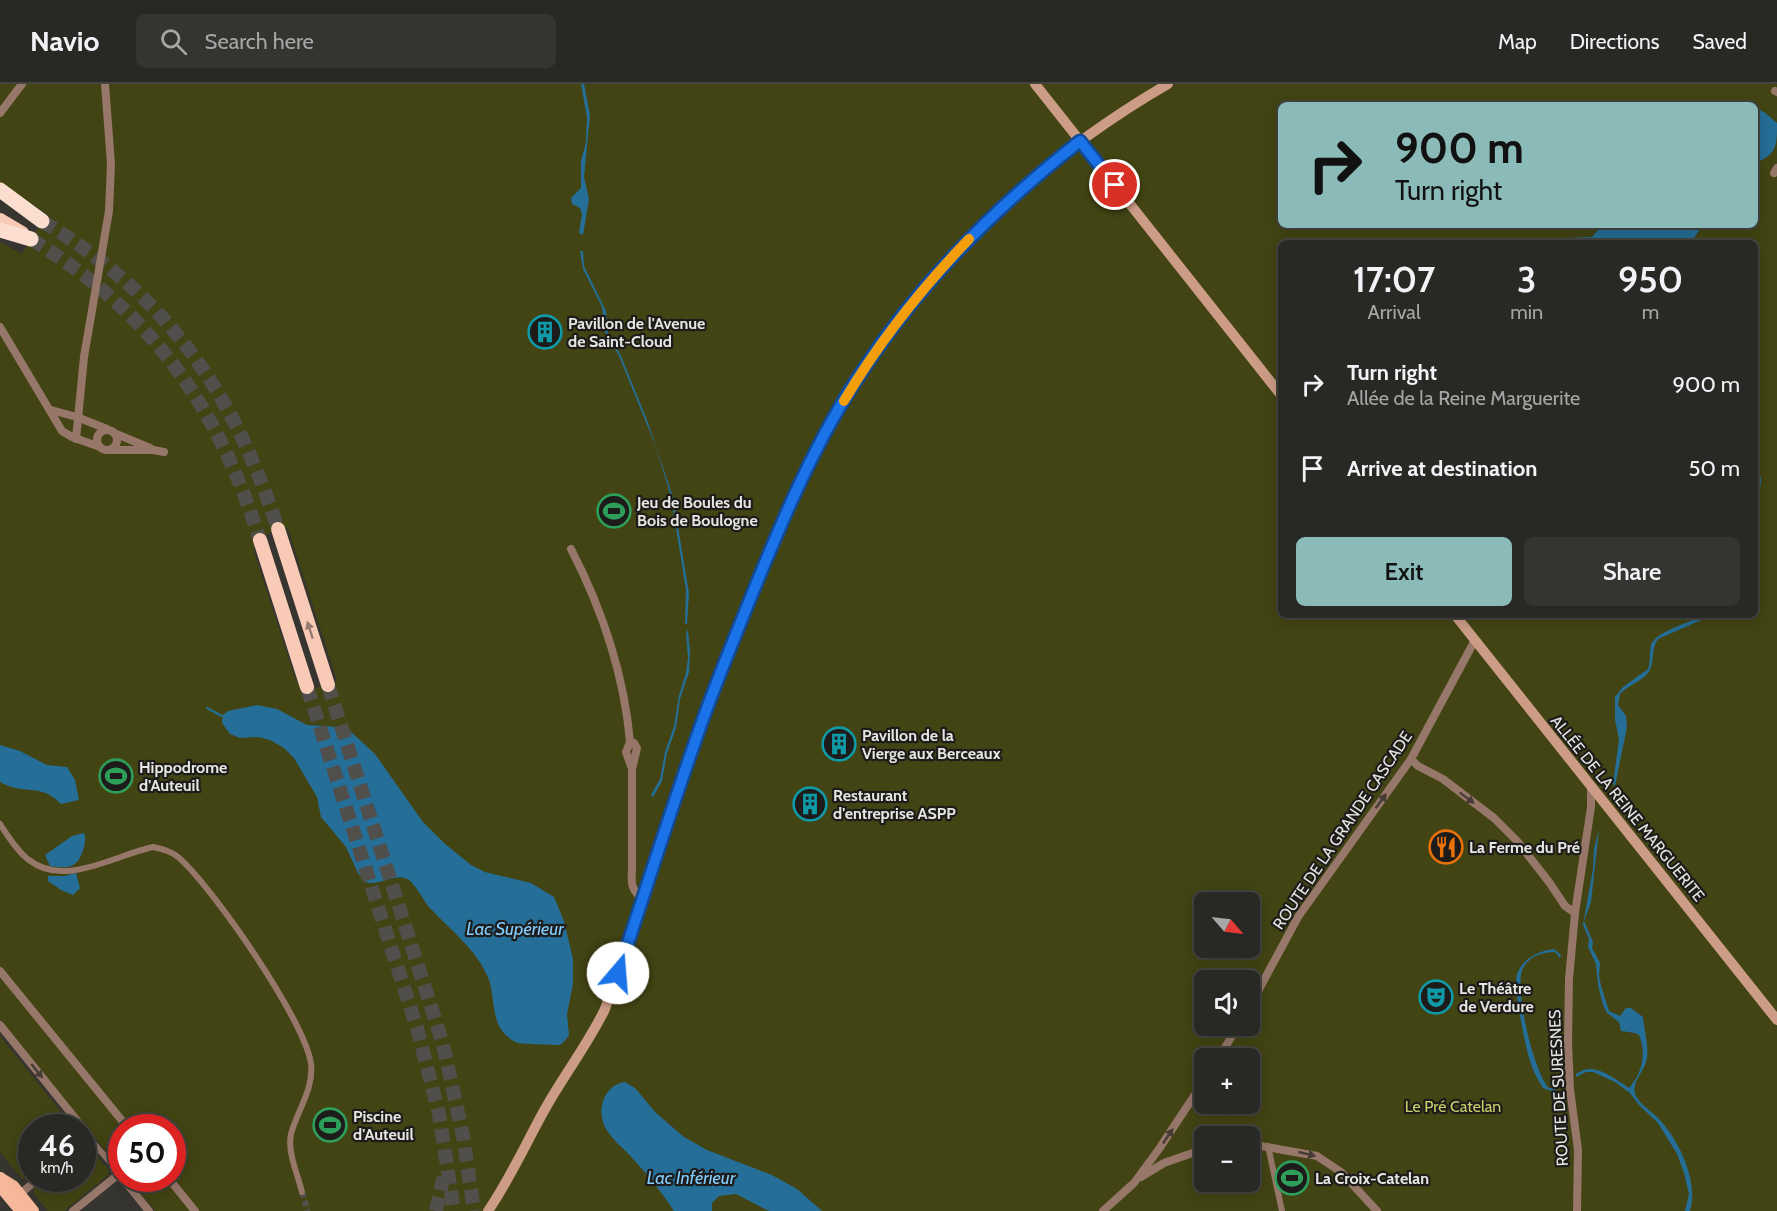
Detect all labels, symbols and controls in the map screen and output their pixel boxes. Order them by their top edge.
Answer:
search box [136,14,556,68]
text: Navio [30,24,100,58]
icon: search [157,25,190,58]
text: Search here [205,28,314,55]
text: Map [1498,29,1537,54]
text: Directions [1570,29,1659,54]
text: Saved [1692,29,1747,54]
text: 900 m [1395,122,1524,174]
icon: right [1296,126,1374,204]
pin [1089,159,1140,210]
icon: arrive [1098,168,1131,201]
text: Turn right [1395,174,1502,207]
text: 17:07 [1353,257,1435,301]
text: 3 [1517,257,1536,301]
text: 950 [1618,257,1683,301]
text: Arrival [1367,300,1421,324]
text: min [1510,300,1543,324]
text: m [1642,300,1659,324]
building icon: Pavillon de l'Avenue de Saint-Cloud [527,314,563,350]
place label: Pavillon de l'Avenue de Saint-Cloud [568,314,705,351]
text: Turn right [1347,359,1437,386]
icon: right [1296,368,1329,401]
text: 900 m [1673,371,1740,398]
text: Allée de la Reine Marguerite [1347,386,1580,410]
icon: arrive [1296,452,1329,485]
text: Arrive at destination [1347,455,1537,482]
text: 50 m [1688,455,1740,482]
sports icon: Jeu de Boules du Bois de Boulogne [596,493,632,529]
place label: Jeu de Boules du Bois de Boulogne [636,493,758,530]
button: Exit [1296,537,1512,606]
button: Share [1524,537,1740,606]
one-way arrow [305,621,315,639]
street label: ALLÉE DE LA REINE MARGUERITE [1547,711,1709,905]
building icon: Pavillon de la Vierge aux Berceaux [821,726,857,762]
place label: Pavillon de la Vierge aux Berceaux [862,726,1001,763]
street label: ROUTE DE LA GRANDE CASCADE [1269,727,1416,933]
sports icon: Hippodrome d'Auteuil [98,758,134,794]
place label: Hippodrome d'Auteuil [139,758,227,795]
building icon: Restaurant d'entreprise ASPP [792,786,828,822]
place label: Restaurant d'entreprise ASPP [833,786,956,823]
one-way arrow [1460,791,1475,803]
one-way arrow [1375,794,1387,810]
restaurant icon: La Ferme du Pré [1428,829,1464,865]
place label: La Ferme du Pré [1469,838,1580,857]
north arrow [1194,892,1260,958]
map controls [1194,892,1260,1192]
water label: Lac Supérieur [466,918,565,940]
position arrow [586,941,650,1005]
button: sound [1194,970,1260,1036]
theatre icon: Le Théâtre de Verdure [1418,979,1454,1015]
place label: Le Théâtre de Verdure [1459,979,1534,1016]
street label: ROUTE DE SURESNES [1545,1009,1572,1167]
button: + [1194,1048,1260,1114]
one-way arrow [30,1063,43,1078]
park label: Le Pré Catelan [1405,1097,1501,1116]
sports icon: Piscine d'Auteuil [312,1107,348,1143]
place label: Piscine d'Auteuil [353,1107,414,1144]
speed limit sign: 50 [108,1114,186,1192]
button: − [1194,1126,1260,1192]
text: 46 [39,1127,75,1164]
one-way arrow [1163,1127,1174,1144]
one-way arrow [1298,1149,1316,1159]
text: km/h [41,1159,73,1177]
sports icon: La Croix-Catelan [1274,1160,1310,1196]
water label: Lac Inférieur [647,1167,737,1189]
place label: La Croix-Catelan [1315,1169,1429,1188]

